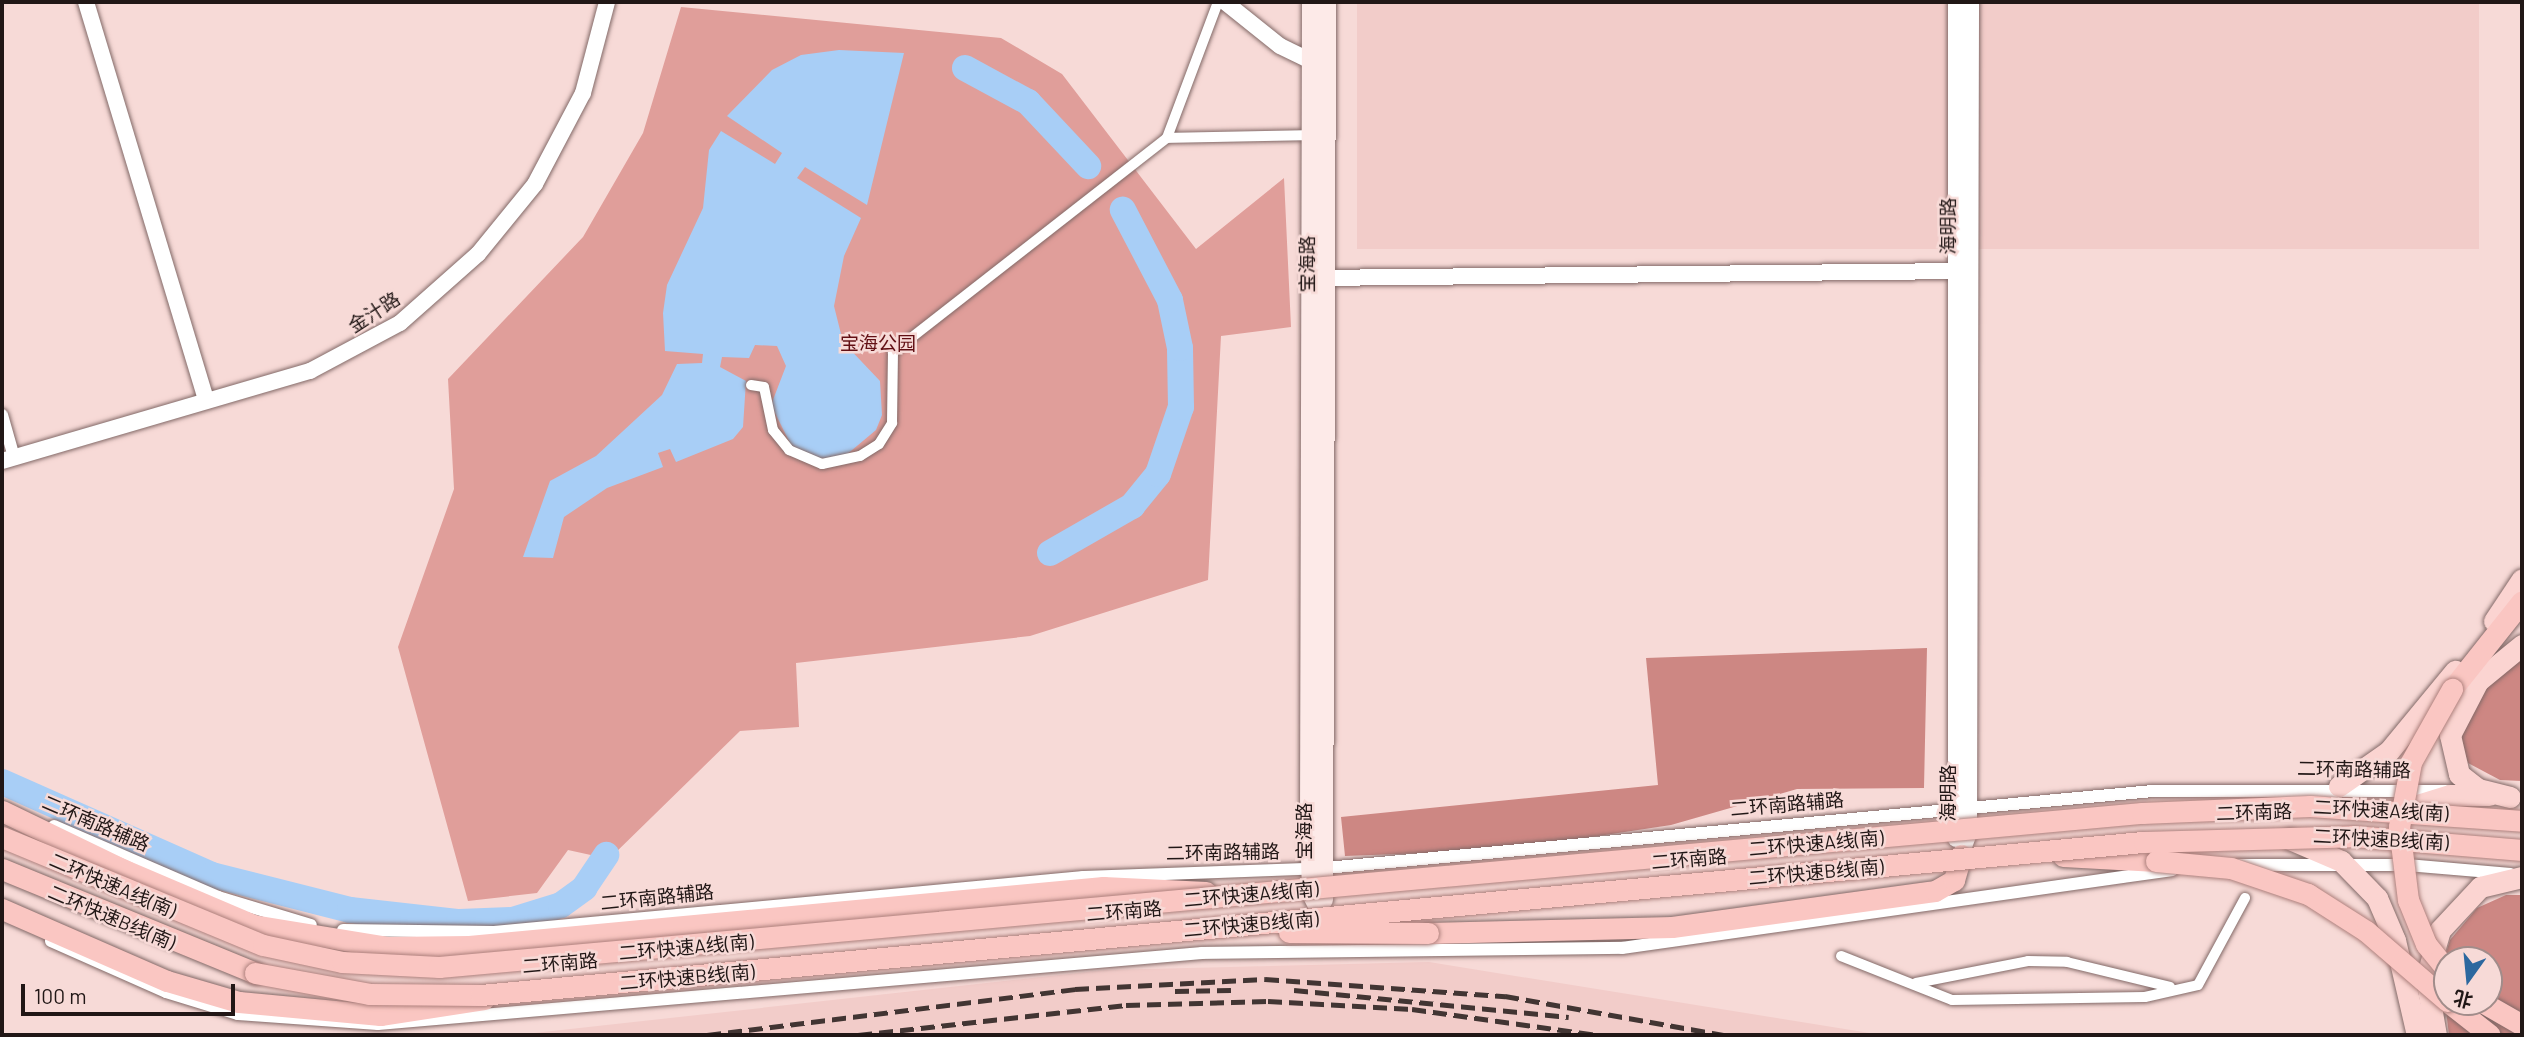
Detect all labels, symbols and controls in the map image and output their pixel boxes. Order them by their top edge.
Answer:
street label: 海明路 [1937,198,1959,254]
street label: 宝海路 [1296,236,1318,292]
street label: 金汁路 [344,287,404,337]
park label: 宝海公园 [840,332,916,354]
street label: 二环南路辅路 [2297,757,2411,781]
street label: 海明路 [1937,765,1959,821]
street label: 二环南路辅路 [1729,788,1845,820]
street label: 二环南路辅路 [39,790,153,856]
street label: 二环快速A线(南) [2313,795,2449,825]
street label: 二环南路 [2216,799,2292,825]
street label: 宝海路 [1293,803,1315,859]
street label: 二环快速B线(南) [2313,824,2449,854]
street label: 二环快速A线(南) [1748,826,1884,860]
street label: 二环南路辅路 [1166,840,1280,864]
street label: 二环南路 [1650,844,1728,874]
street label: 二环快速A线(南) [46,848,180,922]
street label: 二环快速B线(南) [1747,855,1885,889]
street label: 二环快速A线(南) [1183,877,1319,911]
street label: 二环快速B线(南) [45,880,179,954]
street label: 二环南路辅路 [599,880,715,914]
street label: 二环南路 [1085,896,1163,926]
street label: 二环快速B线(南) [1182,907,1320,941]
street label: 二环快速A线(南) [618,930,754,964]
north arrow [2433,946,2503,1016]
street label: 二环南路 [521,948,599,978]
street label: 二环快速B线(南) [618,960,756,994]
scale bar [24,970,238,1014]
text: 100 m [34,983,87,1008]
text: 北 [2451,986,2475,1013]

